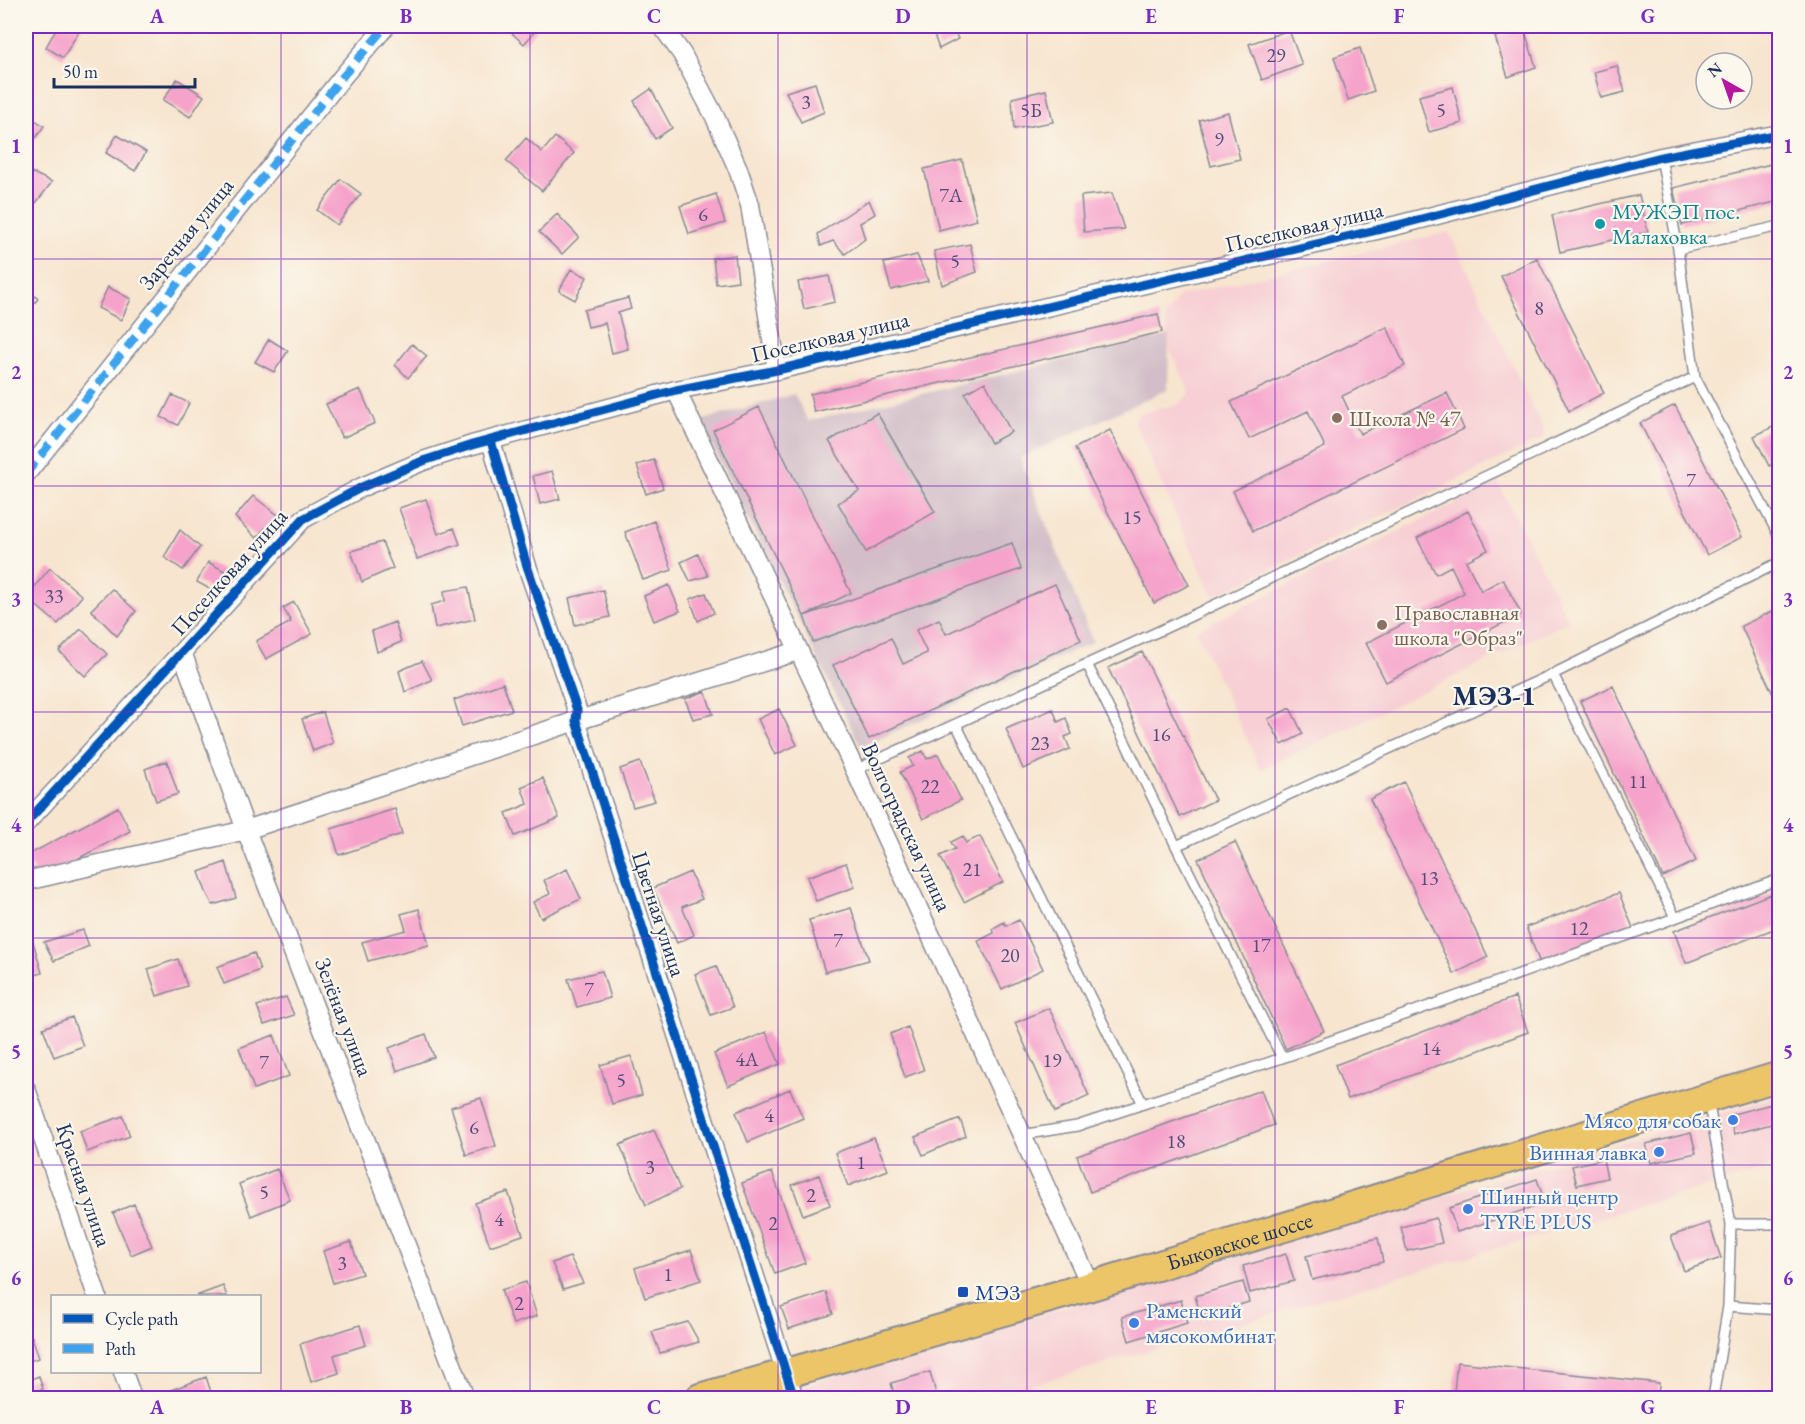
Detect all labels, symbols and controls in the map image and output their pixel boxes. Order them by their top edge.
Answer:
text: A [149,3,165,29]
text: B [400,3,412,29]
text: C [647,3,661,29]
text: D [895,3,911,29]
text: E [1145,3,1157,29]
text: F [1394,3,1405,29]
text: G [1641,3,1655,29]
house number: 29 [1266,42,1286,68]
scale bar [54,51,195,89]
north arrow [1694,51,1754,111]
text: N [1703,58,1726,82]
text: 50 m [63,60,98,83]
house number: 3 [801,89,811,115]
house number: 5Б [1020,97,1042,123]
house number: 5 [1436,97,1446,123]
house number: 9 [1214,126,1224,152]
text: 1 [11,133,21,159]
text: 1 [1783,133,1793,159]
street label: Заречная улица [132,172,240,296]
house number: 7А [939,182,963,208]
street label: Поселковая улица [1222,195,1386,259]
place label: МУЖЭП пос. Малаховка [1612,197,1740,251]
house number: 6 [698,201,708,227]
marker: МУЖЭП пос. Малаховка [1593,217,1607,231]
house number: 5 [950,248,960,274]
house number: 8 [1534,295,1544,321]
street label: Поселковая улица [748,305,912,369]
text: 2 [11,359,22,385]
text: 2 [1783,359,1794,385]
place label: Школа № 47 [1349,404,1461,433]
marker: Школа № 47 [1330,411,1344,425]
house number: 7 [1686,467,1696,493]
street label: Поселковая улица [164,502,294,642]
house number: 15 [1122,504,1142,530]
house number: 33 [44,583,64,609]
text: 3 [11,586,21,612]
text: 3 [1783,586,1793,612]
place label: Православная школа "Образ" [1394,598,1523,652]
marker: Православная школа "Образ" [1375,618,1389,632]
district label: МЭЗ-1 [1452,677,1536,713]
house number: 16 [1151,721,1171,747]
house number: 23 [1030,730,1050,756]
street label: Волгоградская улица [855,738,959,916]
house number: 11 [1628,768,1648,794]
house number: 22 [920,773,940,799]
text: 4 [11,812,22,838]
text: 4 [1783,812,1794,838]
street label: Цветная улица [625,848,693,980]
house number: 21 [962,856,982,882]
house number: 13 [1419,865,1439,891]
house number: 12 [1569,915,1589,941]
house number: 7 [833,927,843,953]
house number: 17 [1251,932,1271,958]
house number: 20 [1000,942,1020,968]
street label: Зелёная улица [308,954,380,1081]
house number: 7 [584,976,594,1002]
house number: 14 [1421,1035,1441,1061]
text: 5 [11,1038,21,1064]
text: 5 [1783,1038,1793,1064]
house number: 4А [735,1046,759,1072]
house number: 19 [1042,1047,1062,1073]
house number: 7 [259,1049,269,1075]
house number: 5 [616,1067,626,1093]
house number: 4 [764,1102,774,1128]
place label: Мясо для собак [1584,1106,1721,1135]
marker: Мясо для собак [1726,1113,1740,1127]
house number: 6 [469,1114,479,1140]
street label: Красная улица [49,1119,119,1251]
house number: 18 [1166,1128,1186,1154]
place label: Винная лавка [1529,1138,1647,1167]
marker: Винная лавка [1652,1145,1666,1159]
house number: 1 [856,1149,866,1175]
house number: 3 [645,1154,655,1180]
house number: 5 [259,1179,269,1205]
house number: 2 [806,1182,816,1208]
place label: Шинный центр TYRE PLUS [1480,1182,1619,1236]
marker: Шинный центр TYRE PLUS [1461,1202,1475,1216]
street label: Быковское шоссе [1163,1205,1316,1277]
house number: 4 [494,1206,504,1232]
house number: 2 [768,1210,778,1236]
house number: 3 [337,1250,347,1276]
house number: 1 [663,1261,673,1287]
text: 6 [11,1265,22,1291]
text: 6 [1783,1265,1794,1291]
place label: МЭЗ [975,1278,1020,1307]
marker: МЭЗ [956,1285,970,1299]
house number: 2 [514,1290,524,1316]
legend [51,1295,261,1373]
place label: Раменский мясокомбинат [1146,1296,1275,1350]
text: Cycle path [105,1307,179,1330]
marker: Раменский мясокомбинат [1127,1316,1141,1330]
text: Path [105,1337,136,1360]
text: A [149,1394,165,1420]
text: B [400,1394,412,1420]
text: C [647,1394,661,1420]
text: D [895,1394,911,1420]
text: E [1145,1394,1157,1420]
text: F [1394,1394,1405,1420]
text: G [1641,1394,1655,1420]

